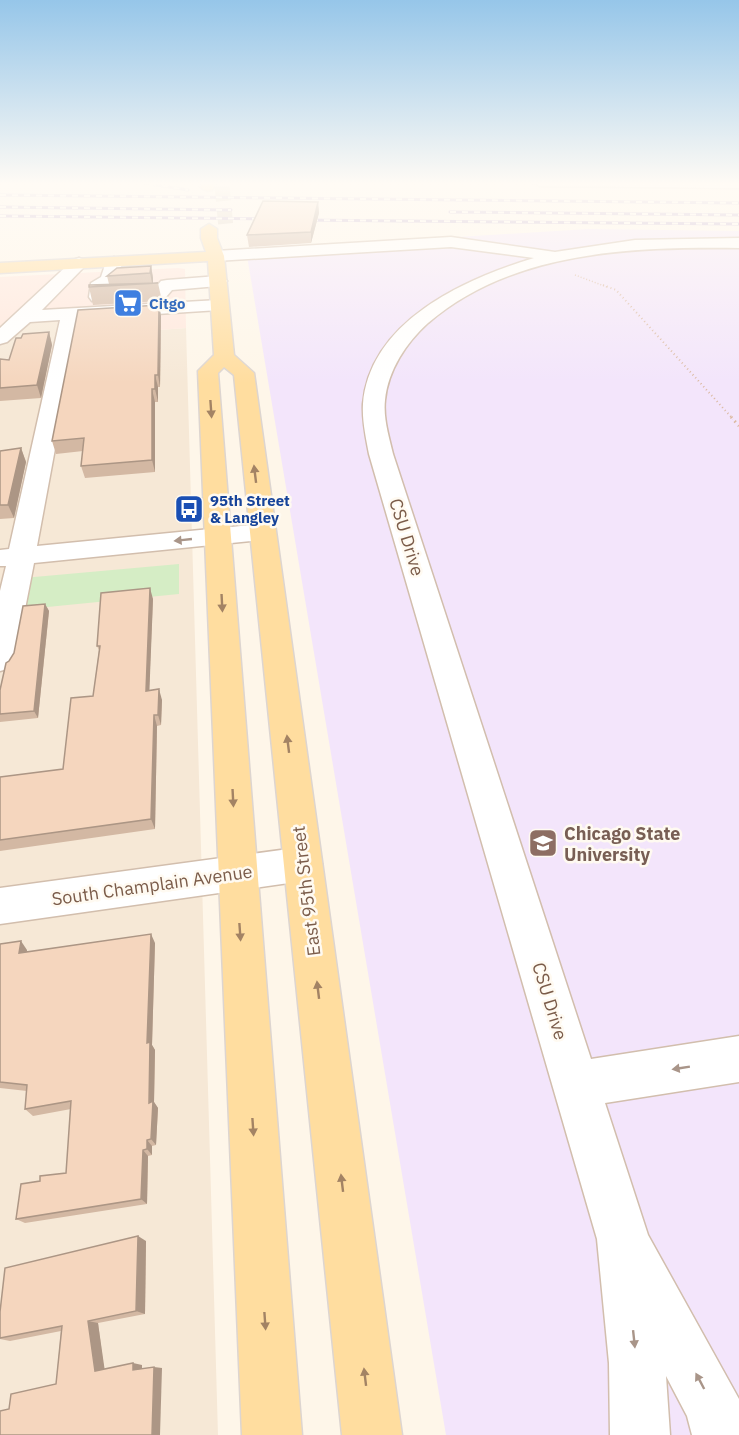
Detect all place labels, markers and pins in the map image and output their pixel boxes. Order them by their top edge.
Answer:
supermarket icon: Citgo [112,287,144,319]
place label: Citgo [149,294,185,313]
place label: 95th Street & Langley [210,491,290,527]
bus stop icon: 95th Street & Langley [173,493,205,525]
place label: Chicago State University [564,822,680,866]
school or university icon: Chicago State University [527,827,559,859]

